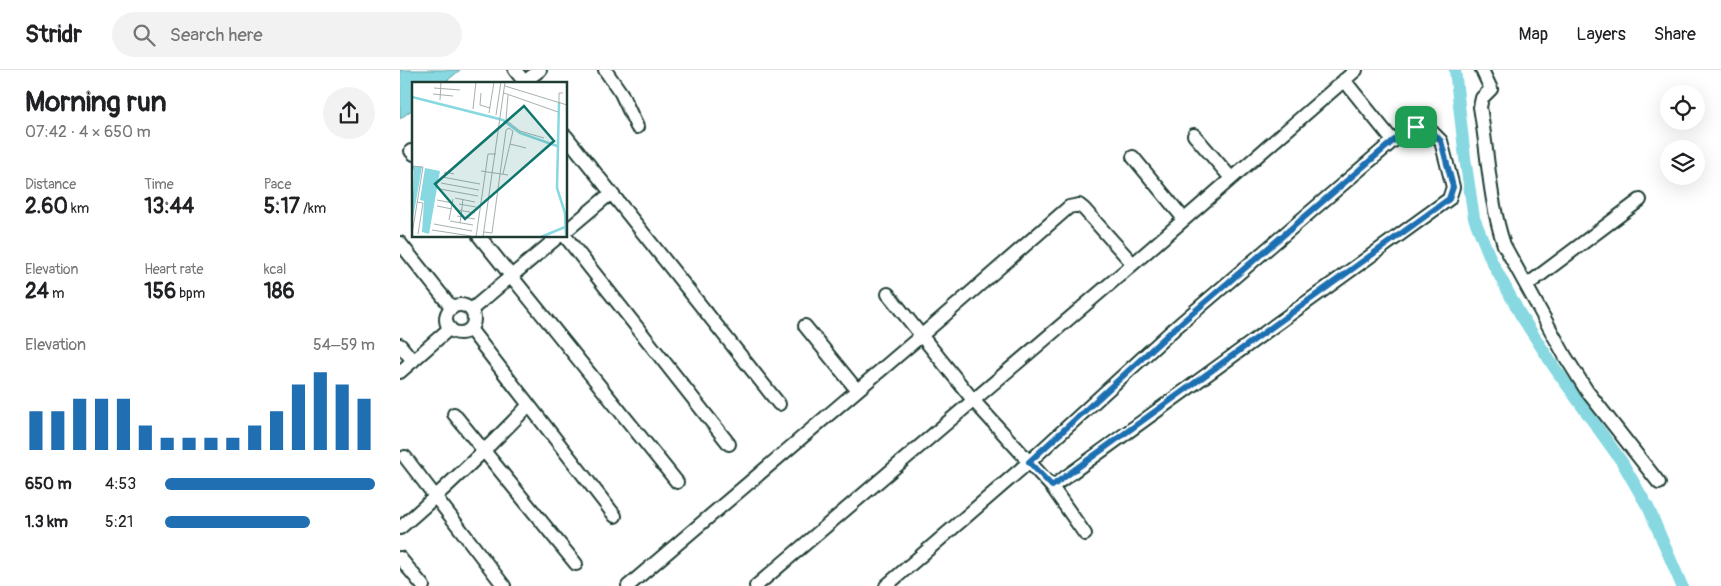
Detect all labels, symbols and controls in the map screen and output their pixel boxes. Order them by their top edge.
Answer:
search box [112,12,462,57]
text: Stridr [25,20,82,49]
icon: search [130,21,158,49]
text: Search here [170,23,263,47]
text: Map [1519,23,1548,46]
text: Layers [1576,23,1626,46]
text: Share [1654,23,1696,46]
inset map [412,82,568,238]
text: Morning run [25,85,167,120]
map controls [1660,85,1705,185]
button: locate [1660,85,1705,130]
button: share [323,87,375,139]
pin [1395,106,1437,148]
icon: arrive [1402,113,1430,141]
text: 07:42 · 4 × 650 m [25,122,151,142]
button: layers [1660,140,1705,185]
text: Distance [25,176,76,193]
text: Time [144,176,174,193]
text: Pace [264,176,291,193]
text: 2.60 [25,193,68,220]
text: 13:44 [144,193,194,220]
text: 5:17 [264,193,300,220]
text: km [68,200,89,217]
text: /km [300,200,326,217]
text: Elevation [25,261,78,278]
text: Heart rate [144,261,203,278]
text: kcal [264,261,286,278]
text: 24 [25,278,49,305]
text: 156 [144,278,176,305]
text: 186 [264,278,295,305]
text: m [49,285,64,302]
text: bpm [176,285,205,302]
text: Elevation [25,335,86,355]
text: 54–59 m [313,335,375,355]
text: 650 m [25,474,72,494]
text: 4:53 [105,474,136,494]
text: 1.3 km [25,512,68,532]
text: 5:21 [105,512,133,532]

